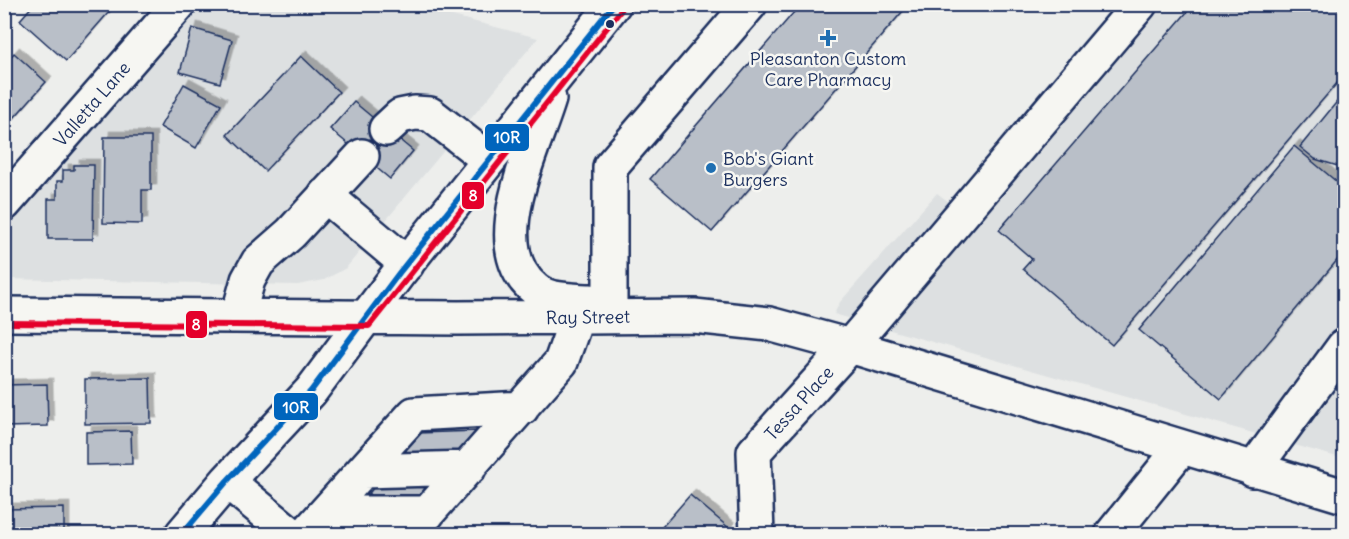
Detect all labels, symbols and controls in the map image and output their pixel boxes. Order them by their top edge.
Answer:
unlabelled marker [604,18,616,30]
marker: Pleasanton Custom Care Pharmacy [821,31,835,45]
place label: Pleasanton Custom Care Pharmacy [750,47,907,91]
street label: Valletta Lane [49,57,135,151]
line badge: 10R [484,123,530,152]
text: 10R [493,127,521,147]
place label: Bob's Giant Burgers [723,147,814,191]
marker: Bob's Giant Burgers [704,161,718,175]
line badge: 8 [461,181,485,210]
text: 8 [468,185,478,205]
street label: Ray Street [546,305,630,329]
line badge: 8 [185,310,208,339]
text: 8 [191,314,201,334]
street label: Tessa Place [760,361,838,445]
line badge: 10R [273,392,319,421]
text: 10R [282,397,310,417]

